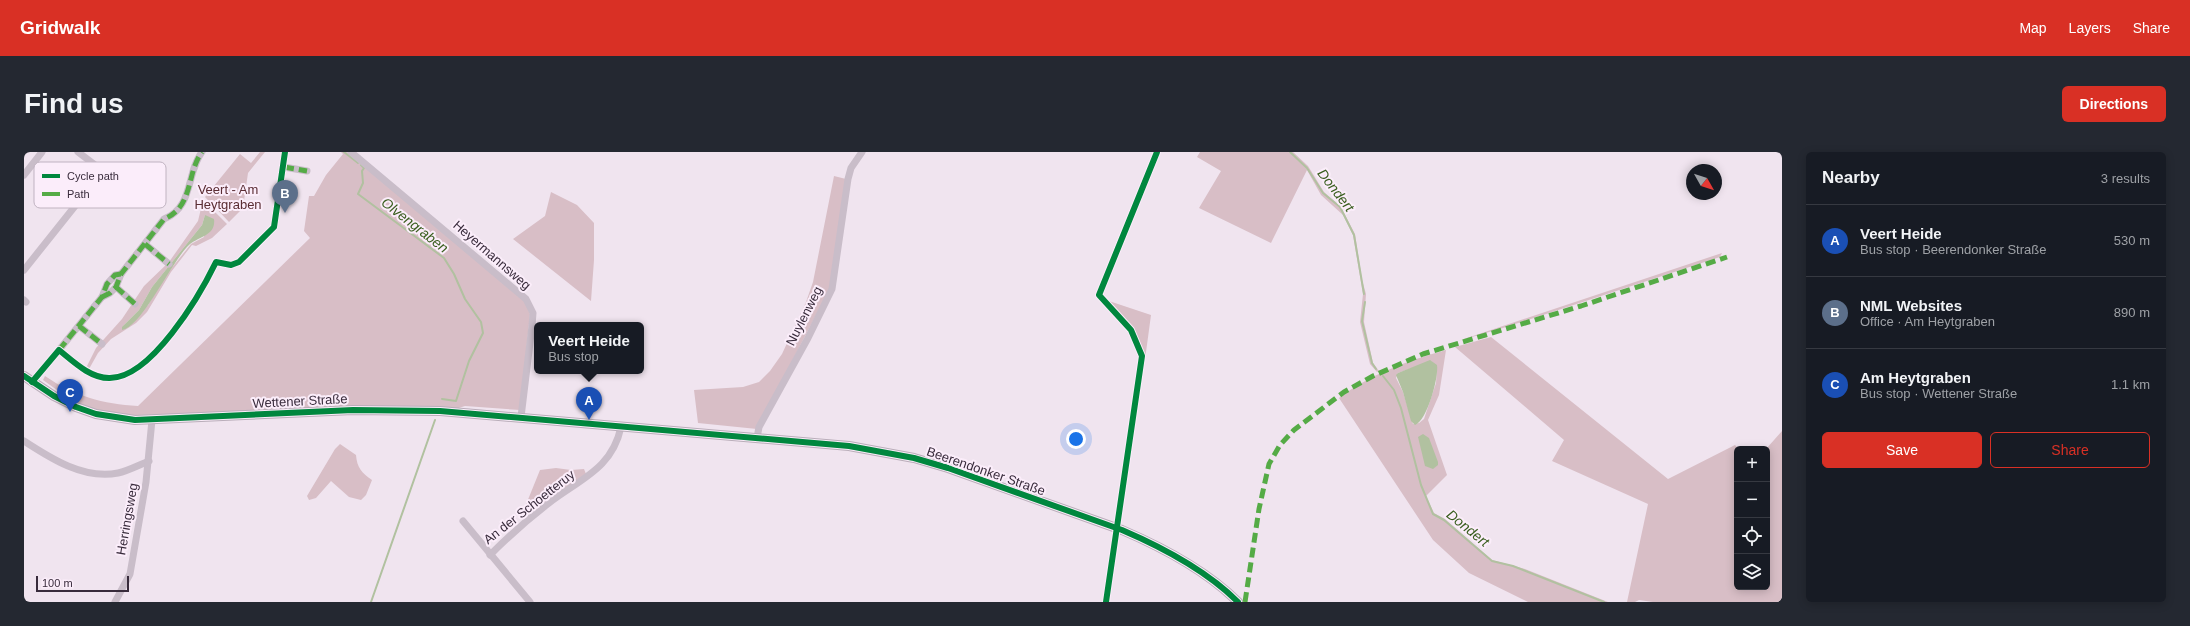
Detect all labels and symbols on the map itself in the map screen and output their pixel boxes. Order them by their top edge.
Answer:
legend [34,162,166,208]
north arrow [1686,164,1722,200]
water label: Dondert [1314,165,1358,215]
text: Cycle path [67,170,119,182]
pin: B [272,180,298,213]
park label: Veert - Am Heytgraben [194,182,262,212]
text: Path [67,188,90,200]
water label: Olvengraben [378,194,452,256]
street label: Heyermannsweg [450,217,534,293]
street label: Nuylenweg [783,284,825,348]
pin: C [57,379,83,412]
pin: A [576,387,602,420]
street label: Wettener Straße [252,391,348,411]
your location [1066,429,1086,449]
street label: Beerendonker Straße [925,444,1047,498]
street label: An der Schoetteruy [481,467,578,547]
street label: Herringsweg [113,482,141,556]
water label: Dondert [1444,506,1493,551]
scale bar [36,574,129,593]

